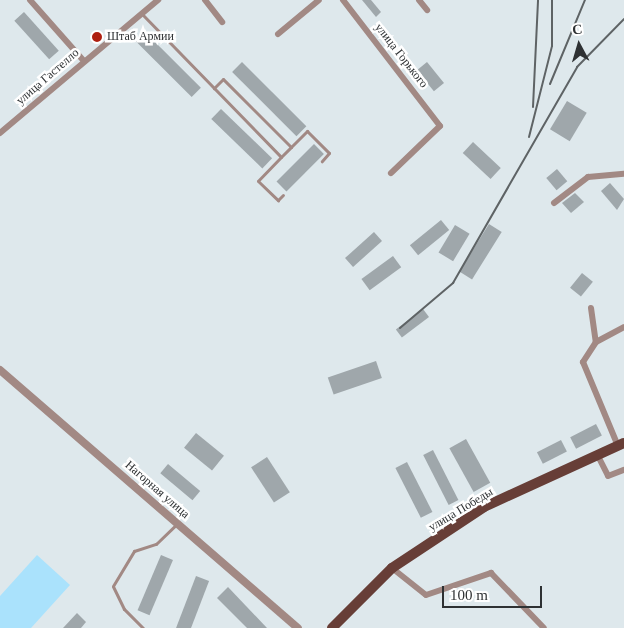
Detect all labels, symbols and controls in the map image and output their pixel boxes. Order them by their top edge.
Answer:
north arrow [554,20,604,70]
street label: улица Горького [371,21,431,91]
text: С [572,22,583,38]
place label: Штаб Армии [107,30,174,44]
marker: Штаб Армии [91,31,103,43]
street label: улица Гастелло [14,46,82,108]
street label: Нагорная улица [122,458,192,522]
street label: улица Победы [426,485,496,535]
scale bar [444,576,544,608]
text: 100 m [450,587,488,603]

